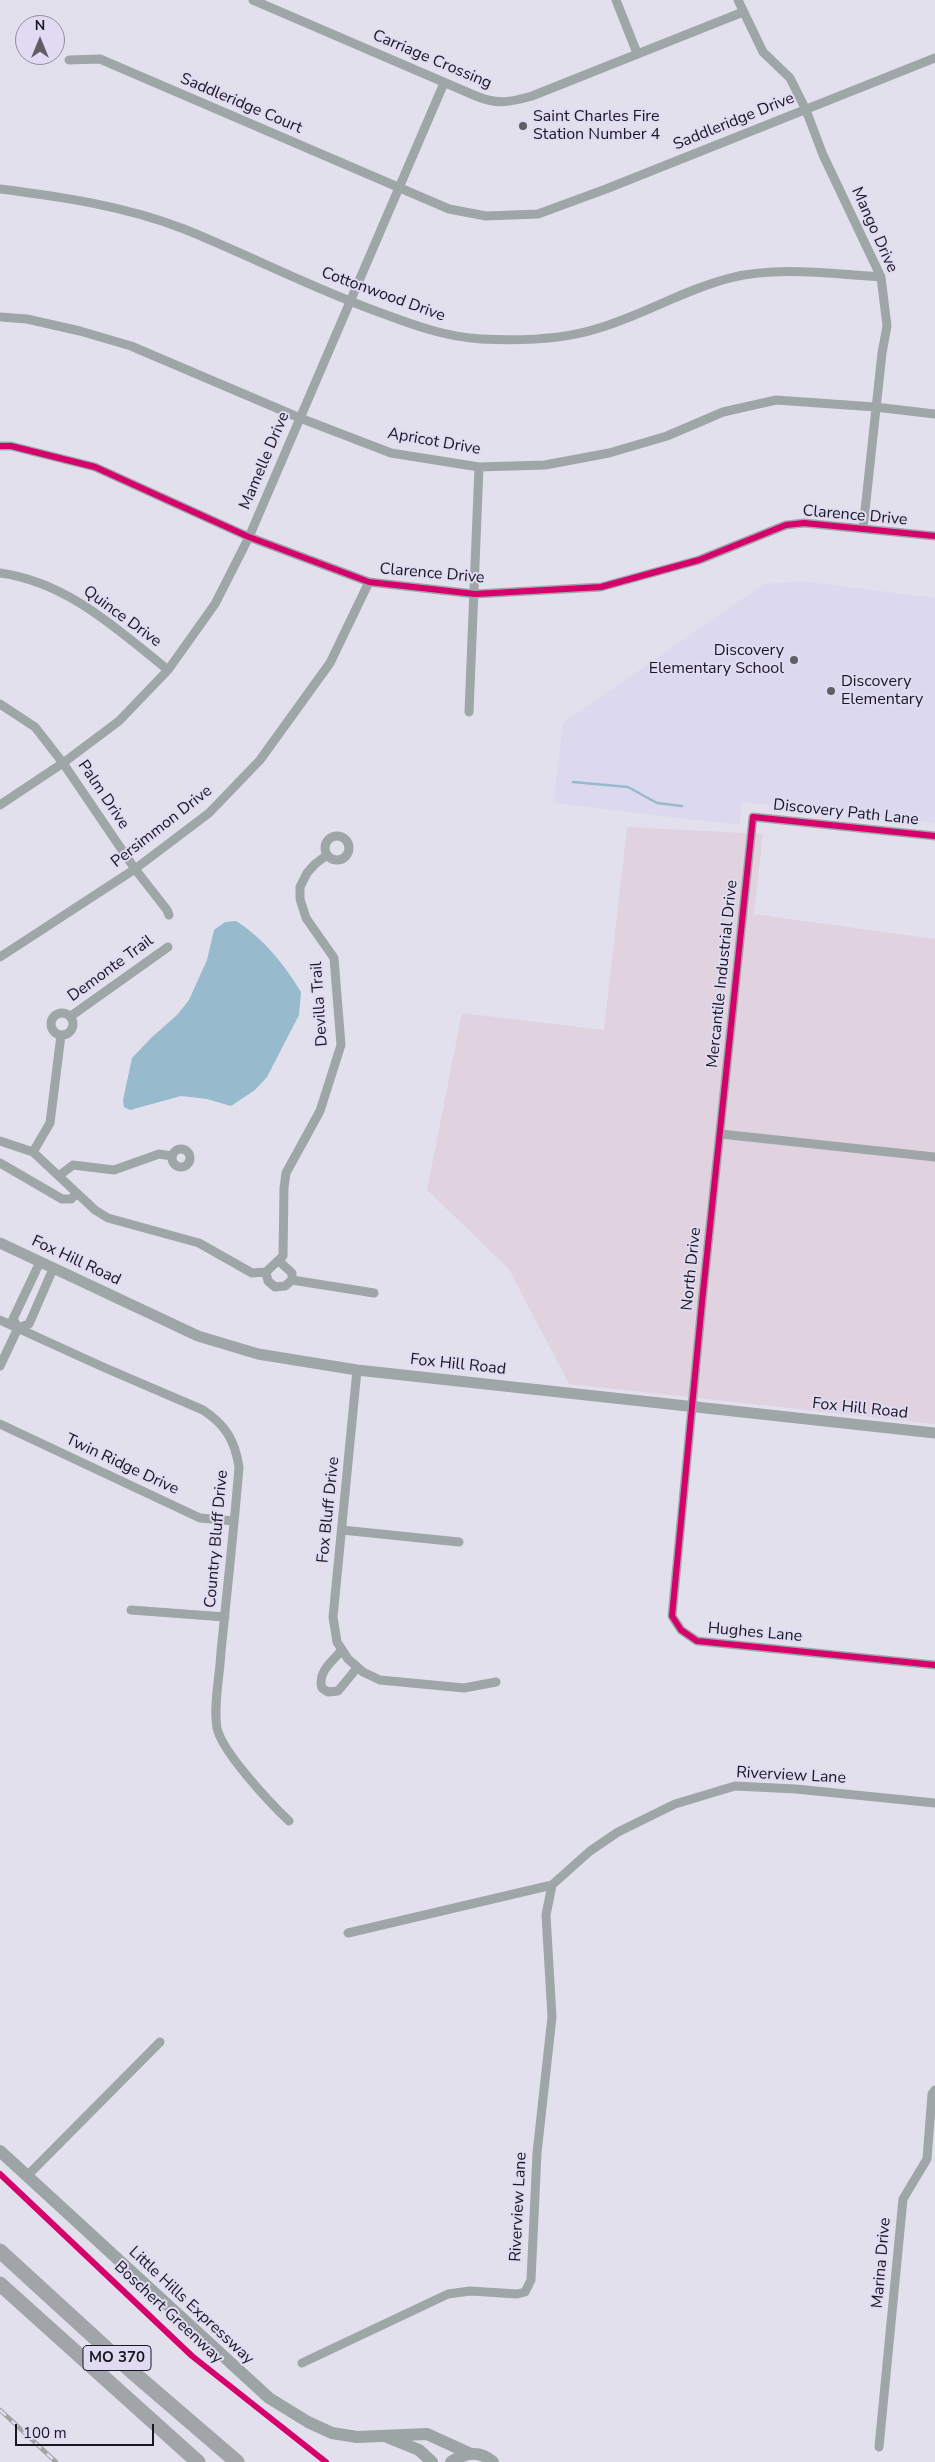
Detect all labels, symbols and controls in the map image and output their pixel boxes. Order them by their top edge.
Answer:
north arrow [15,15,65,65]
text: N [35,16,45,35]
street label: Carriage Crossing [370,26,494,94]
street label: Saddleridge Court [177,70,305,138]
street label: Saddleridge Drive [671,89,797,155]
place label: Saint Charles Fire Station Number 4 [533,107,660,145]
marker: Saint Charles Fire Station Number 4 [517,120,529,132]
street label: Mango Drive [847,184,901,276]
street label: Cottonwood Drive [318,264,448,326]
street label: Mamelle Drive [236,409,294,513]
street label: Apricot Drive [386,424,482,460]
street label: Clarence Drive [802,502,908,530]
street label: Clarence Drive [379,560,485,588]
street label: Quince Drive [79,582,165,652]
place label: Discovery Elementary School [649,641,784,679]
marker: Discovery Elementary School [788,654,800,666]
place label: Discovery Elementary [841,672,923,710]
marker: Discovery Elementary [825,685,837,697]
street label: Palm Drive [73,757,133,833]
street label: Persimmon Drive [108,782,216,872]
street label: Discovery Path Lane [772,796,920,830]
street label: Mercantile Industrial Drive [704,879,742,1069]
street label: Demonte Trail [64,931,158,1007]
street label: Devilla Trail [307,961,333,1047]
street label: North Drive [678,1226,706,1312]
street label: Fox Hill Road [28,1232,124,1290]
street label: Fox Hill Road [409,1350,507,1380]
street label: Fox Hill Road [811,1394,909,1424]
street label: Twin Ridge Drive [62,1430,182,1500]
street label: Fox Bluff Drive [314,1456,344,1564]
street label: Country Bluff Drive [201,1469,233,1609]
street label: Hughes Lane [707,1619,803,1647]
street label: Riverview Lane [736,1764,846,1788]
street label: Riverview Lane [507,2152,531,2262]
street label: Marina Drive [868,2217,896,2309]
street label: Little Hills Expressway [124,2243,258,2369]
street label: Boschert Greenway [110,2258,226,2368]
road number: MO 370 [83,2346,151,2370]
scale bar [18,2414,156,2446]
text: 100 m [23,2423,67,2443]

